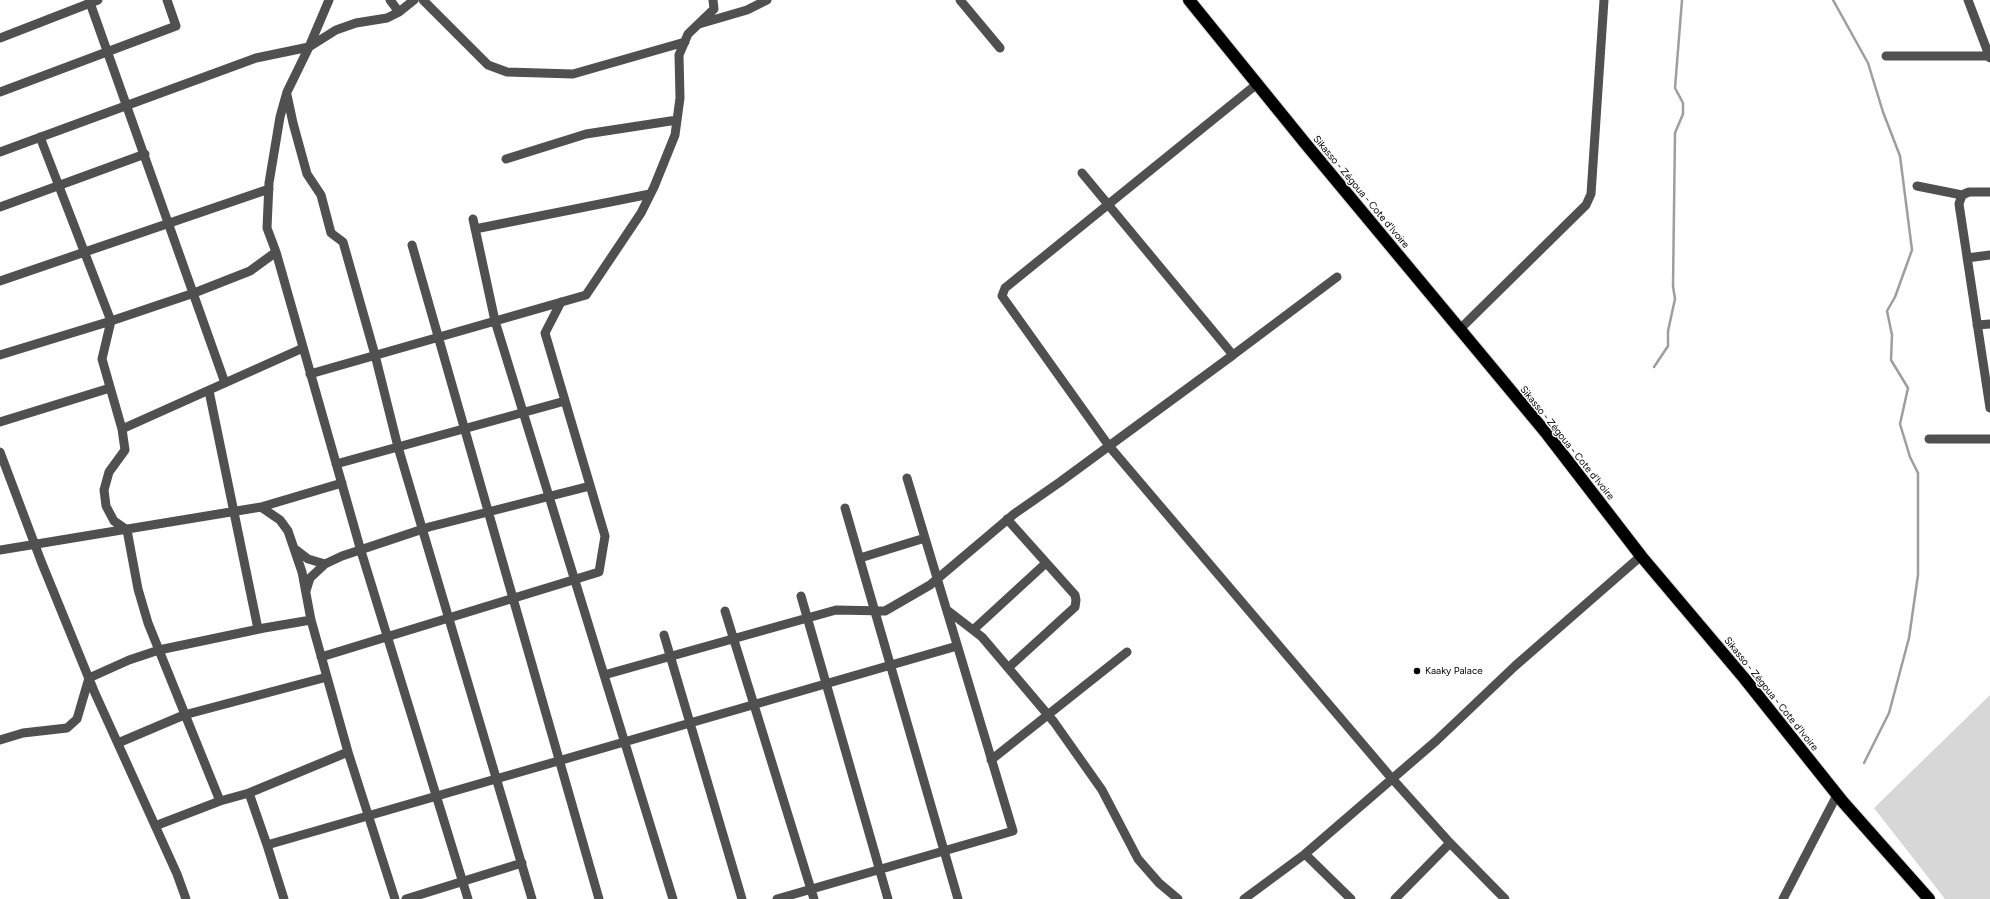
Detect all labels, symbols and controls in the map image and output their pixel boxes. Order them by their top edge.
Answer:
street label: Sikasso - Zégoua - Cote d'Ivoire [1310,133,1412,251]
street label: Sikasso - Zégoua - Cote d'Ivoire [1517,384,1617,502]
street label: Sikasso - Zégoua - Cote d'Ivoire [1721,635,1821,753]
place label: Kaaky Palace [1425,665,1483,677]
marker: Kaaky Palace [1412,666,1422,676]

